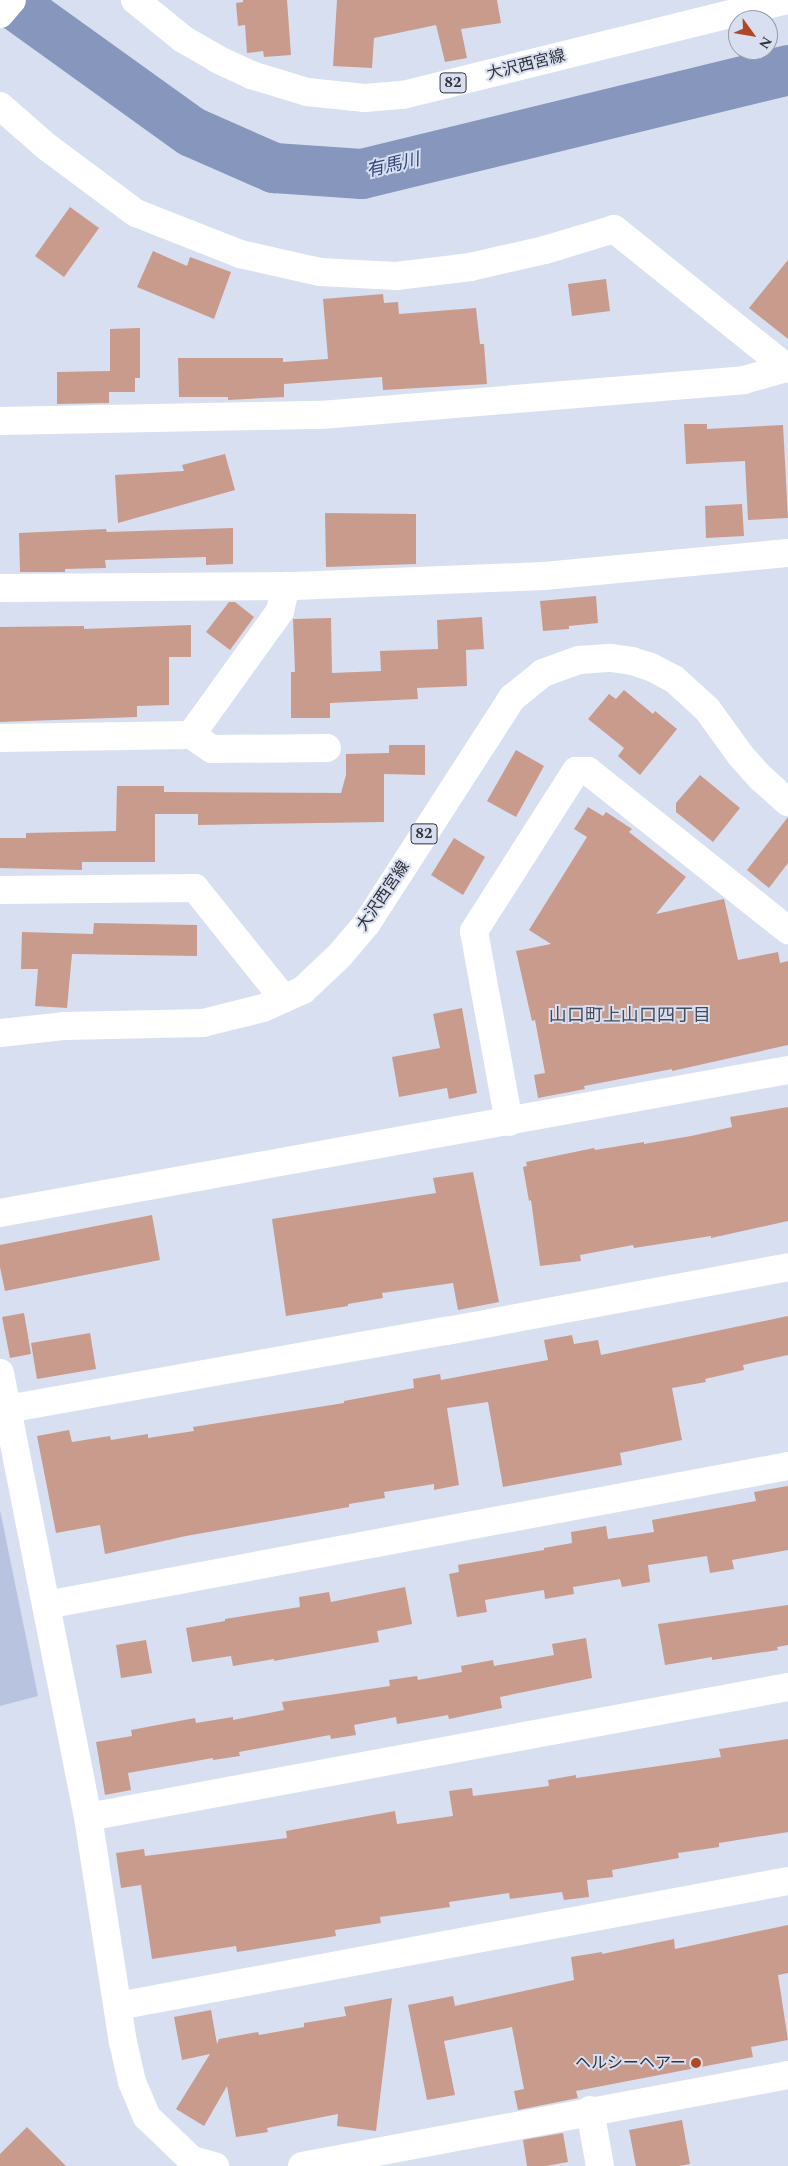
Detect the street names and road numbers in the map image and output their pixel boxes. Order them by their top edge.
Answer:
street label: 大沢西宮線 [485,46,567,84]
road number: 82 [439,70,467,96]
road number: 82 [410,822,438,846]
street label: 大沢西宮線 [353,857,413,935]

